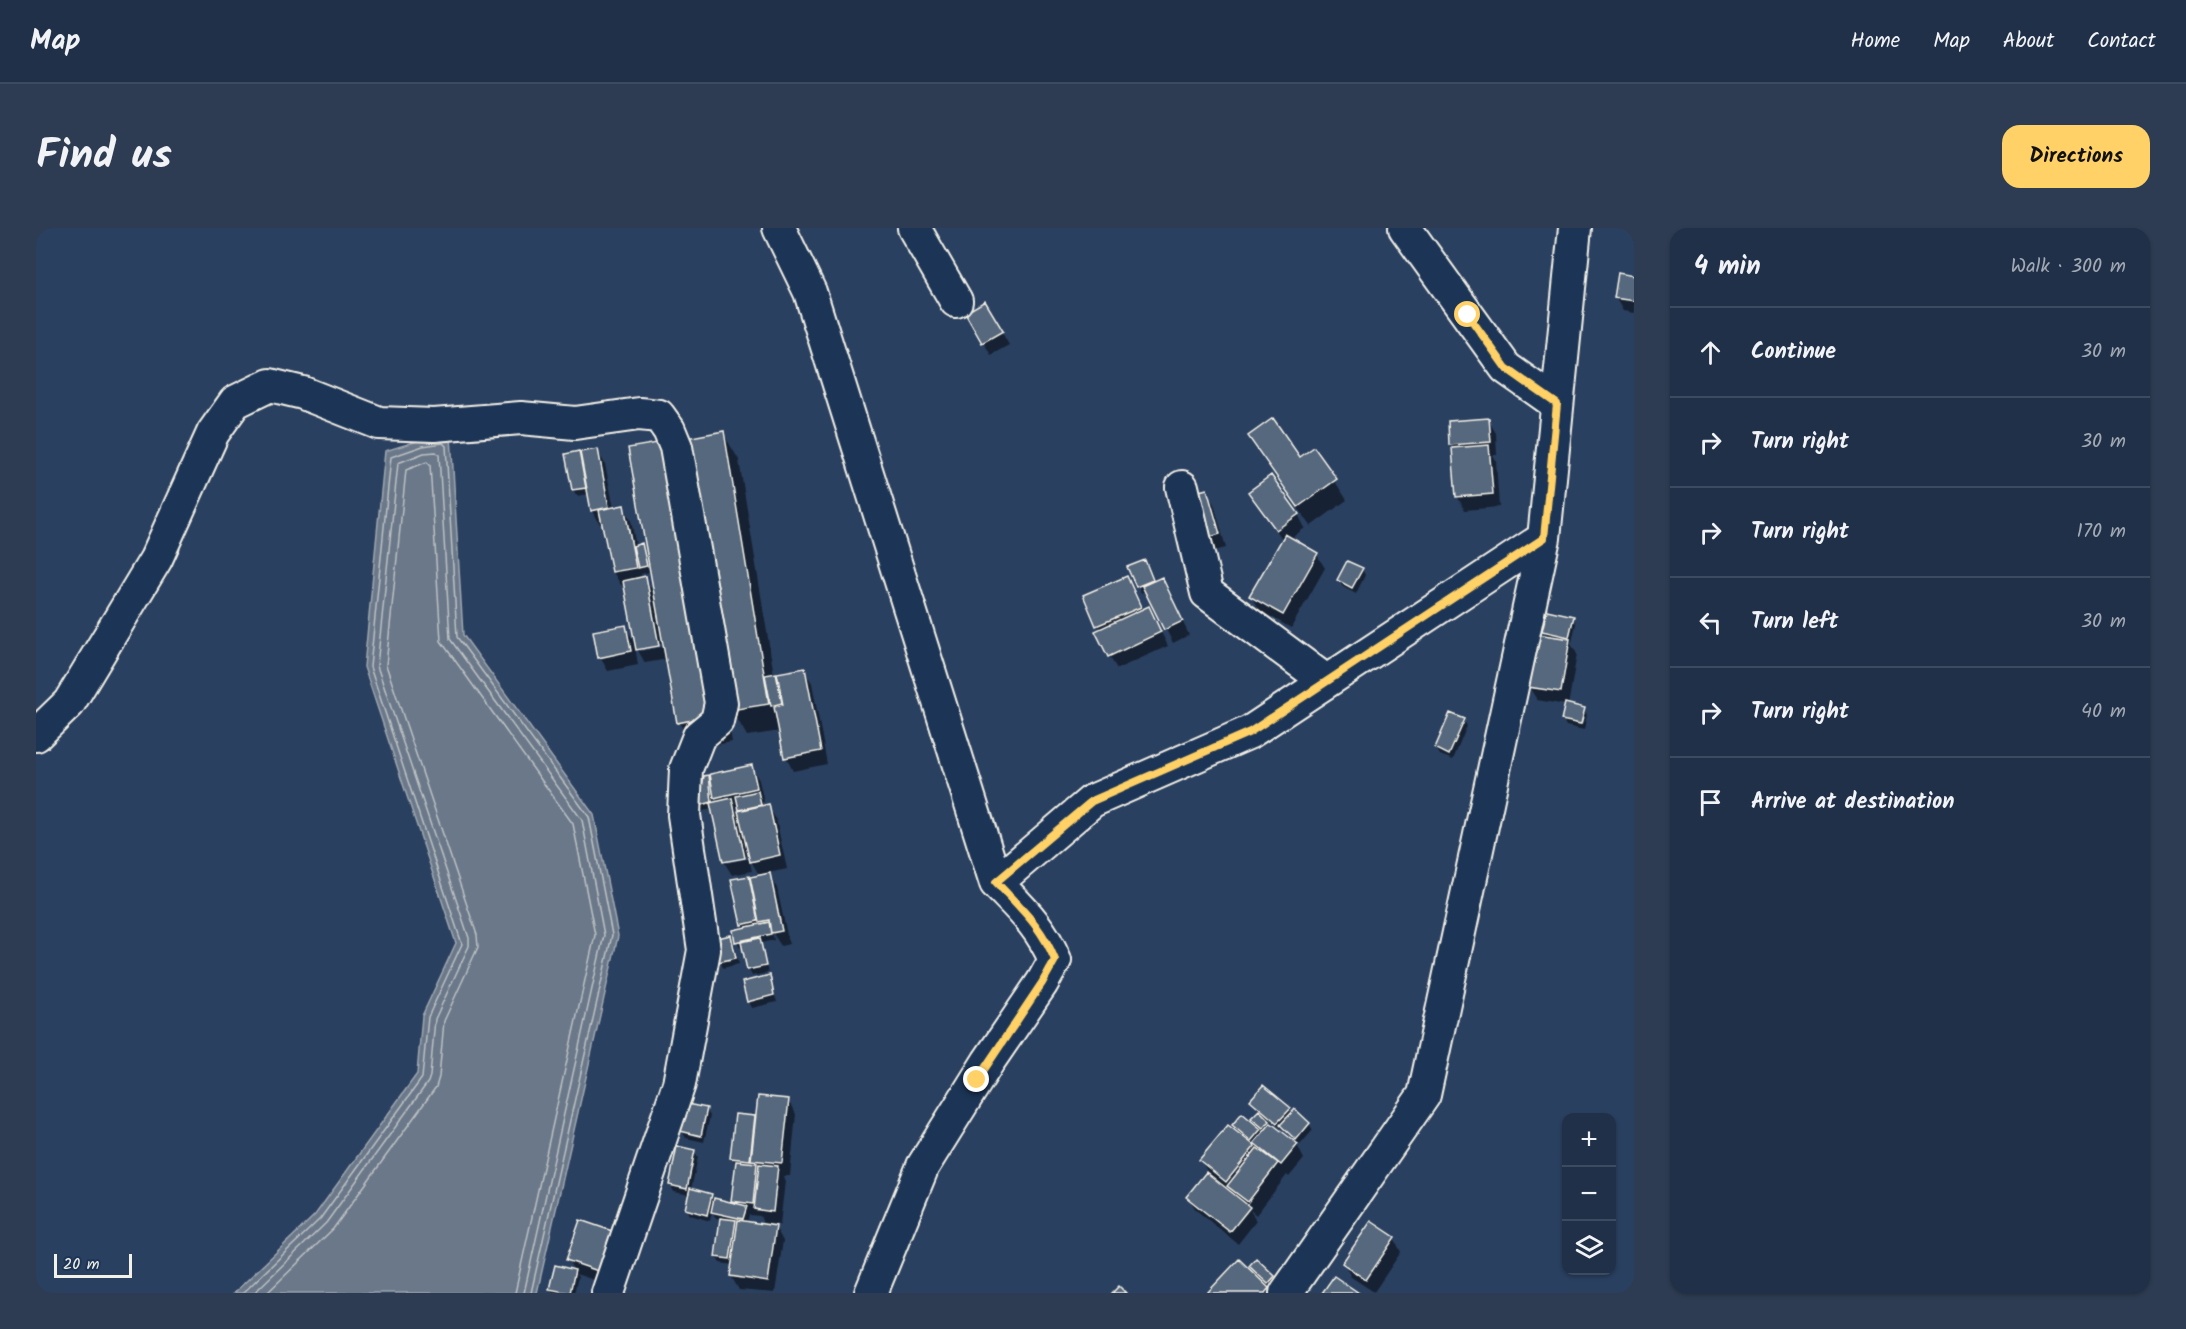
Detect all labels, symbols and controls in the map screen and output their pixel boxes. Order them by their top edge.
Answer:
text: Map [30,19,81,64]
text: Home [1851,25,1900,58]
text: Map [1933,25,1970,58]
text: About [2003,25,2054,58]
text: Contact [2087,25,2156,58]
text: Find us [36,123,172,190]
button: Directions [2002,125,2150,188]
text: 4 min [1694,246,1761,288]
text: Walk · 300 m [2011,251,2126,283]
route start [1454,301,1480,327]
text: Continue [1751,335,1836,370]
icon: ahead [1694,336,1727,369]
text: 30 m [2081,336,2126,368]
text: Turn right [1751,425,1849,460]
icon: right [1694,426,1727,459]
text: 30 m [2081,426,2126,458]
text: Turn right [1751,515,1849,550]
icon: right [1694,516,1727,549]
text: 170 m [2077,516,2126,548]
text: Turn left [1751,605,1838,640]
icon: left [1694,606,1727,639]
text: 30 m [2081,606,2126,638]
text: Turn right [1751,695,1849,730]
icon: right [1694,696,1727,729]
text: 40 m [2081,696,2126,728]
text: Arrive at destination [1751,785,1954,820]
icon: arrive [1694,786,1727,819]
route end [963,1066,989,1092]
map controls [1562,1113,1616,1275]
button: + [1562,1113,1616,1167]
button: − [1562,1167,1616,1221]
button: layers [1562,1221,1616,1275]
scale bar [54,1251,132,1278]
text: 20 m [63,1252,99,1277]

